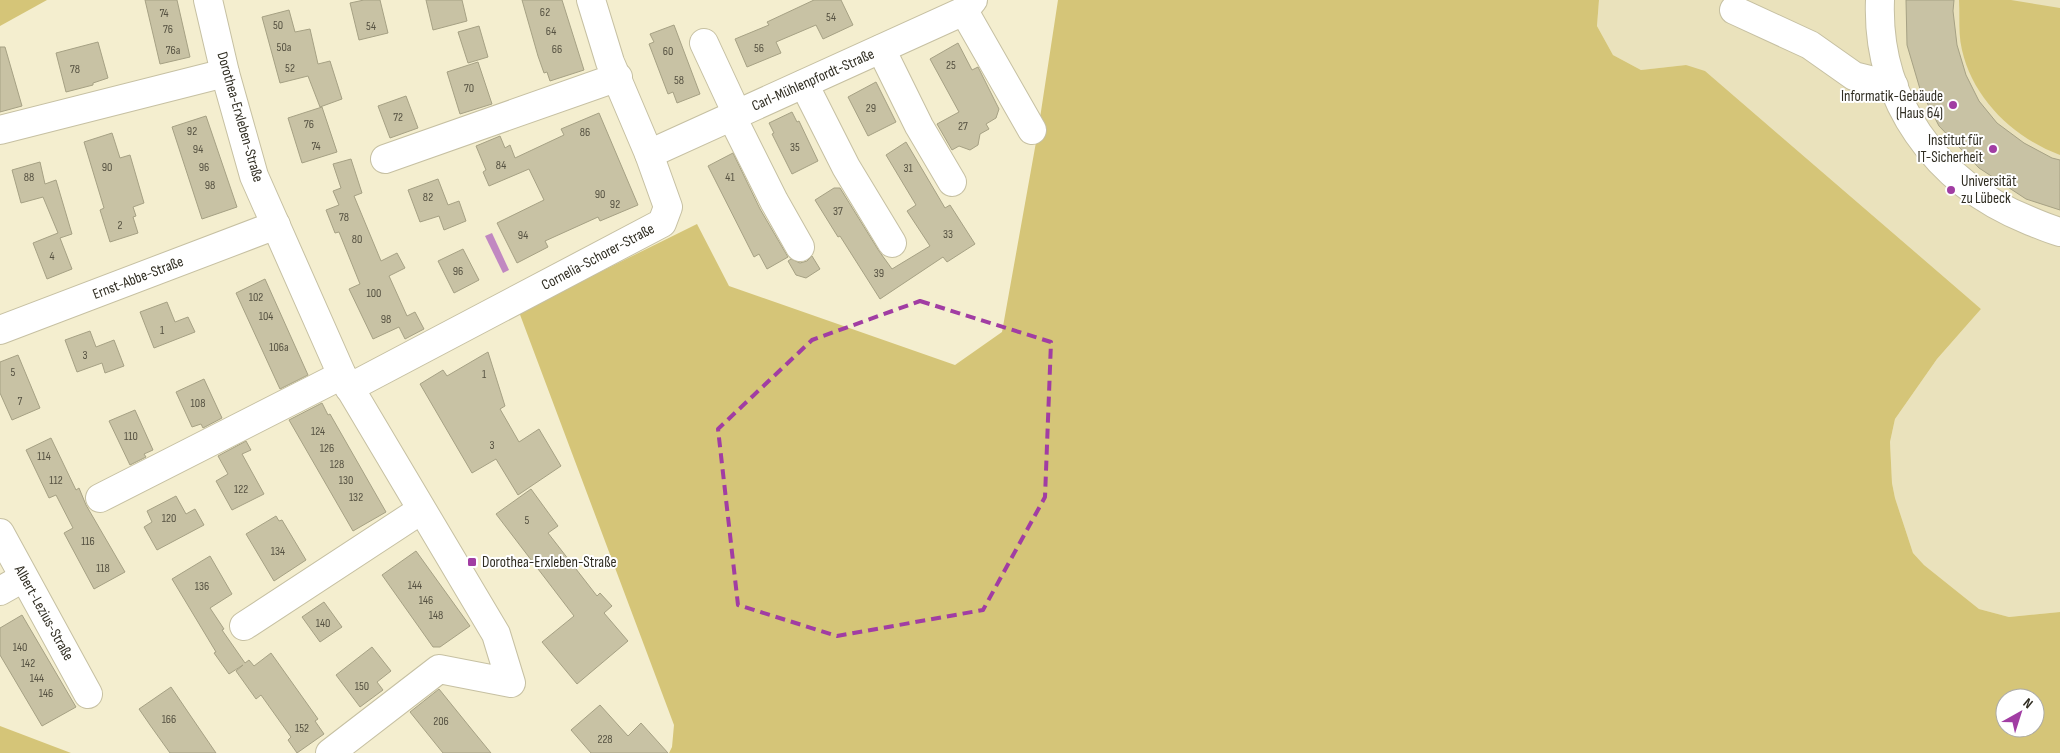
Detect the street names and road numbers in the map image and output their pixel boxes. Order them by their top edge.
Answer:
street label: Carl-Mühlenpfordt-Straße [749,44,877,116]
street label: Dorothea-Erxleben-Straße [212,50,268,184]
street label: Cornelia-Schorer-Straße [538,219,658,295]
street label: Ernst-Abbe-Straße [90,252,186,304]
street label: Albert-Lezius-Straße [10,561,78,664]

